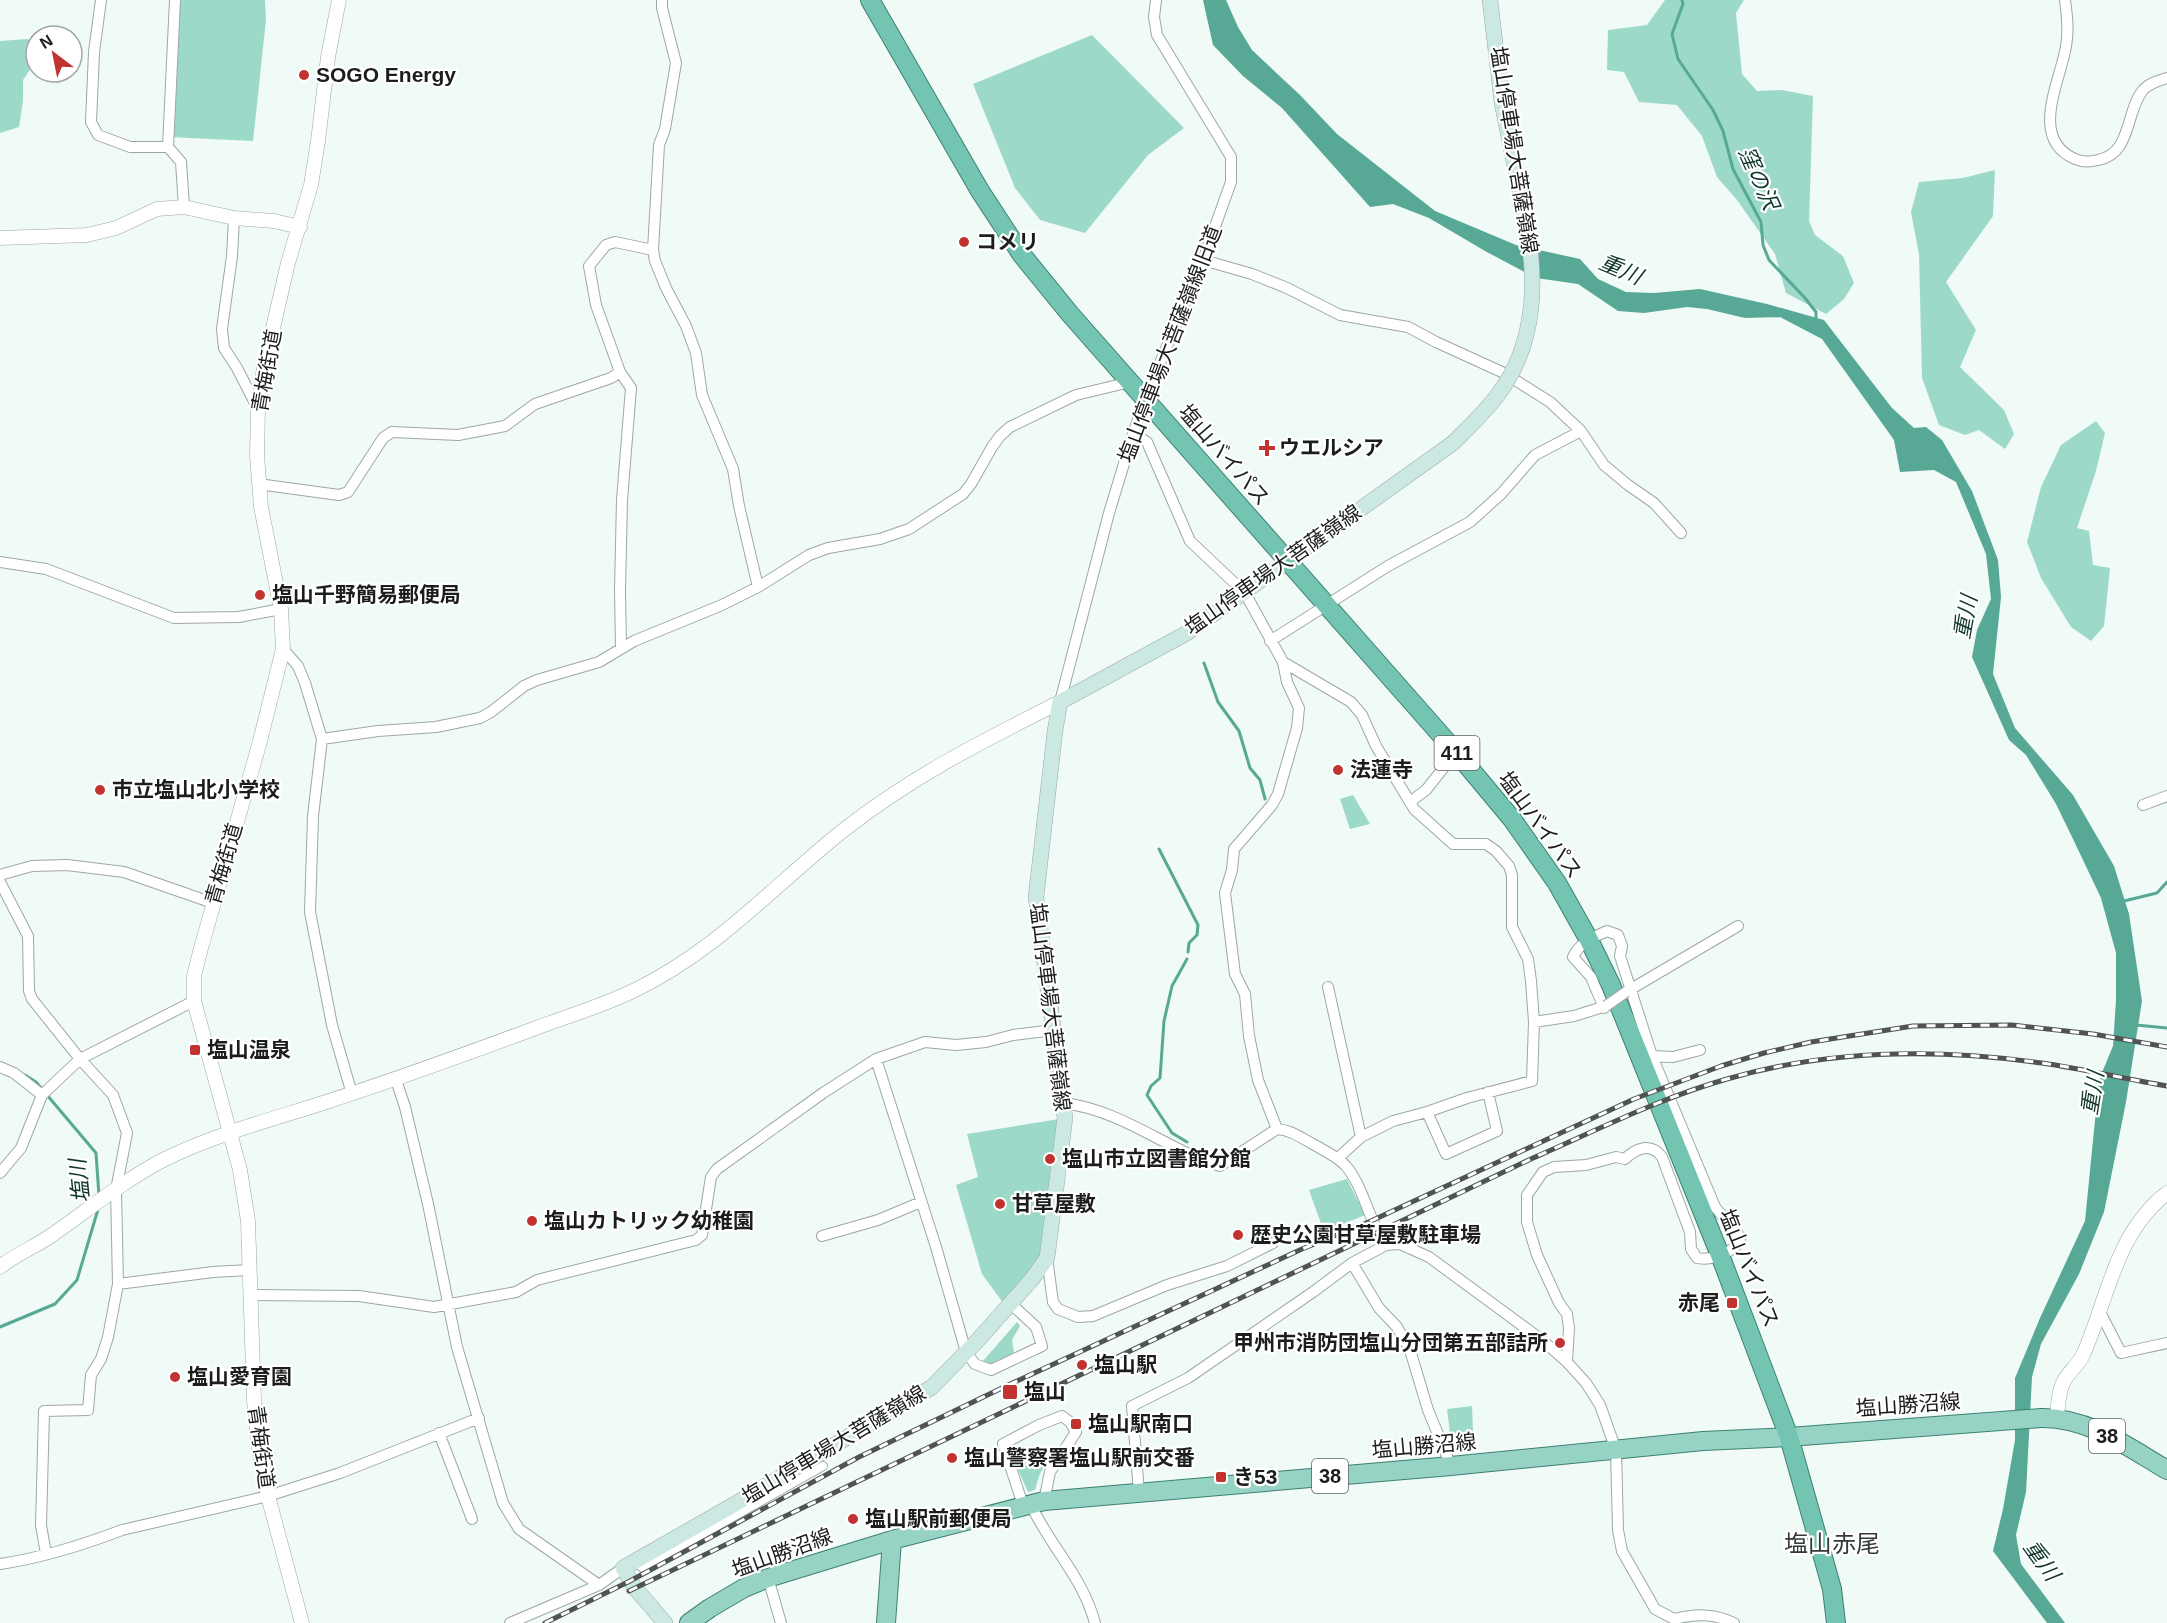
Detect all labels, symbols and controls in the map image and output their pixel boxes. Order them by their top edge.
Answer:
north arrow [24,24,84,84]
text: N [37,31,56,52]
street label: 塩山停車場大菩薩嶺線 [1487,44,1542,255]
place label: SOGO Energy [316,63,456,86]
marker: SOGO Energy [297,68,311,82]
water label: 窪の沢 [1734,143,1785,216]
street label: 塩山停車場大菩薩嶺線旧道 [1114,222,1225,466]
place label: コメリ [976,230,1039,253]
marker: コメリ [957,235,971,249]
water label: 重川 [1596,249,1648,290]
street label: 青梅街道 [248,328,285,414]
street label: 塩山バイパス [1174,400,1274,510]
place label: ウエルシア [1279,436,1384,459]
marker: ウエルシア [1260,441,1274,455]
street label: 塩山停車場大菩薩嶺線 [1180,500,1365,639]
place label: 塩山千野簡易郵便局 [272,583,461,606]
marker: 塩山千野簡易郵便局 [253,588,267,602]
water label: 重川 [1949,591,1982,641]
road number: 411 [1434,736,1480,770]
place label: 法蓮寺 [1350,758,1413,781]
marker: 法蓮寺 [1331,763,1345,777]
street label: 塩山バイパス [1494,767,1587,882]
place label: 市立塩山北小学校 [112,778,280,801]
marker: 市立塩山北小学校 [93,783,107,797]
street label: 青梅街道 [201,820,246,907]
street label: 塩山停車場大菩薩嶺線 [1026,901,1075,1113]
place label: 塩山温泉 [207,1038,291,1061]
marker: 塩山温泉 [188,1043,202,1057]
water label: 重川 [2077,1067,2109,1117]
place label: 塩山市立図書館分館 [1062,1147,1251,1170]
marker: 塩山市立図書館分館 [1043,1152,1057,1166]
water label: 塩川 [65,1156,94,1204]
place label: 甘草屋敷 [1012,1192,1096,1215]
marker: 甘草屋敷 [993,1197,1007,1211]
street label: 塩山バイパス [1715,1205,1784,1330]
place label: 塩山カトリック幼稚園 [544,1209,754,1232]
marker: 塩山カトリック幼稚園 [525,1214,539,1228]
place label: 歴史公園甘草屋敷駐車場 [1250,1223,1481,1246]
marker: 歴史公園甘草屋敷駐車場 [1231,1228,1245,1242]
place label: 赤尾 [1678,1291,1720,1314]
marker: 赤尾 [1725,1296,1739,1310]
place label: 甲州市消防団塩山分団第五部詰所 [1233,1331,1548,1354]
marker: 甲州市消防団塩山分団第五部詰所 [1553,1336,1567,1350]
place label: 塩山駅 [1094,1353,1157,1376]
marker: 塩山駅 [1075,1358,1089,1372]
place label: 塩山愛育園 [187,1365,292,1388]
marker: 塩山愛育園 [168,1370,182,1384]
place label: 塩山 [1024,1380,1066,1403]
street label: 塩山停車場大菩薩嶺線 [738,1381,930,1509]
marker: 塩山 [1001,1383,1019,1401]
street label: 塩山勝沼線 [1855,1389,1961,1420]
street label: 青梅街道 [244,1404,279,1490]
place label: 塩山駅南口 [1088,1412,1193,1435]
marker: 塩山駅南口 [1069,1417,1083,1431]
road number: 38 [2089,1419,2125,1453]
street label: 塩山勝沼線 [1371,1429,1477,1462]
place label: 塩山警察署塩山駅前交番 [964,1446,1195,1469]
marker: 塩山警察署塩山駅前交番 [945,1451,959,1465]
road number: 38 [1312,1459,1348,1493]
place label: き53 [1233,1465,1277,1488]
marker: き53 [1214,1470,1228,1484]
place label: 塩山駅前郵便局 [865,1507,1012,1530]
marker: 塩山駅前郵便局 [846,1512,860,1526]
street label: 塩山勝沼線 [729,1524,835,1581]
district label: 塩山赤尾 [1784,1530,1880,1557]
water label: 重川 [2019,1535,2066,1587]

